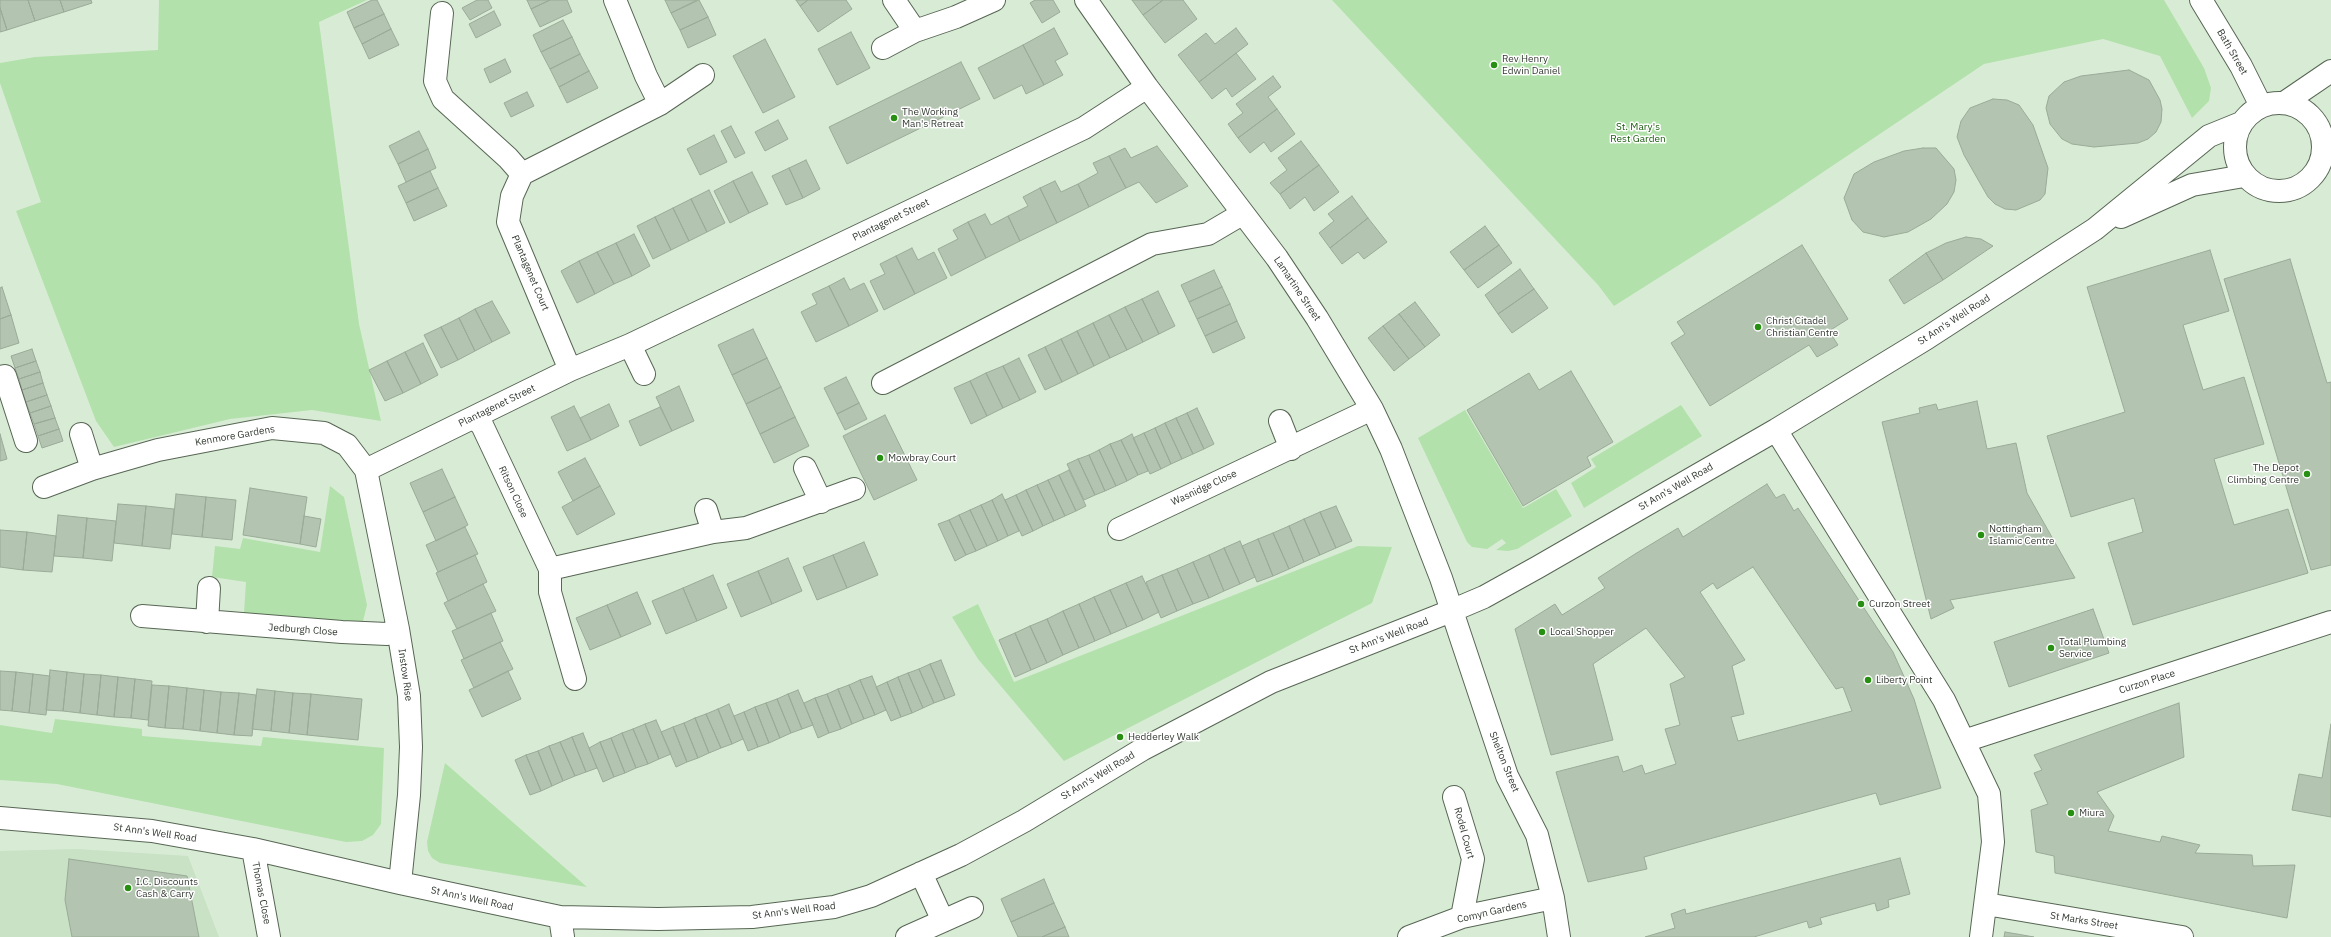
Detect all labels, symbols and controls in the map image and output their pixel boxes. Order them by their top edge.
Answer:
street label: Bath Street [2214,27,2250,77]
place label: Rev Henry Edwin Daniel [1502,53,1560,76]
marker: Rev Henry Edwin Daniel [1489,60,1499,70]
place label: The Working Man's Retreat [902,106,964,130]
marker: The Working Man's Retreat [889,113,899,123]
park label: St. Mary's Rest Garden [1610,121,1666,144]
street label: Plantagenet Street [851,196,931,244]
street label: Plantagenet Court [509,233,551,313]
street label: Lamartine Street [1271,255,1323,323]
street label: St Ann's Well Road [1916,292,1992,348]
place label: Christ Citadel Christian Centre [1766,315,1838,338]
marker: Christ Citadel Christian Centre [1753,322,1763,332]
street label: Plantagenet Street [457,382,537,430]
street label: Kenmore Gardens [194,423,276,449]
place label: Mowbray Court [888,452,956,464]
marker: Mowbray Court [875,453,885,463]
street label: St Ann's Well Road [1637,461,1715,513]
place label: The Depot Climbing Centre [2227,462,2299,486]
street label: Ritson Close [496,464,530,520]
street label: Wasnidge Close [1169,468,1239,508]
marker: The Depot Climbing Centre [2302,469,2312,479]
place label: Nottingham Islamic Centre [1989,523,2055,546]
marker: Nottingham Islamic Centre [1976,530,1986,540]
place label: Curzon Street [1869,598,1930,610]
marker: Curzon Street [1856,599,1866,609]
street label: St Ann's Well Road [1348,615,1430,657]
street label: Jedburgh Close [268,622,338,638]
place label: Local Shopper [1550,626,1614,638]
marker: Local Shopper [1537,627,1547,637]
place label: Total Plumbing Service [2059,636,2126,660]
marker: Total Plumbing Service [2046,643,2056,653]
street label: Instow Rise [395,648,415,702]
street label: Curzon Place [2117,667,2177,697]
place label: Liberty Point [1876,674,1933,686]
marker: Liberty Point [1863,675,1873,685]
street label: Shelton Street [1486,730,1522,794]
place label: Hedderley Walk [1128,731,1199,743]
marker: Hedderley Walk [1115,732,1125,742]
street label: St Ann's Well Road [1059,749,1137,803]
street label: Rodel Court [1451,806,1477,860]
place label: Miura [2079,807,2104,819]
marker: Miura [2066,808,2076,818]
street label: St Ann's Well Road [113,821,197,845]
street label: Thomas Close [249,861,273,925]
place label: I.C. Discounts Cash & Carry [136,876,198,900]
marker: I.C. Discounts Cash & Carry [123,883,133,893]
street label: St Ann's Well Road [430,884,514,914]
street label: Comyn Gardens [1456,898,1528,926]
street label: St Ann's Well Road [752,900,836,922]
street label: St Marks Street [2049,910,2119,932]

